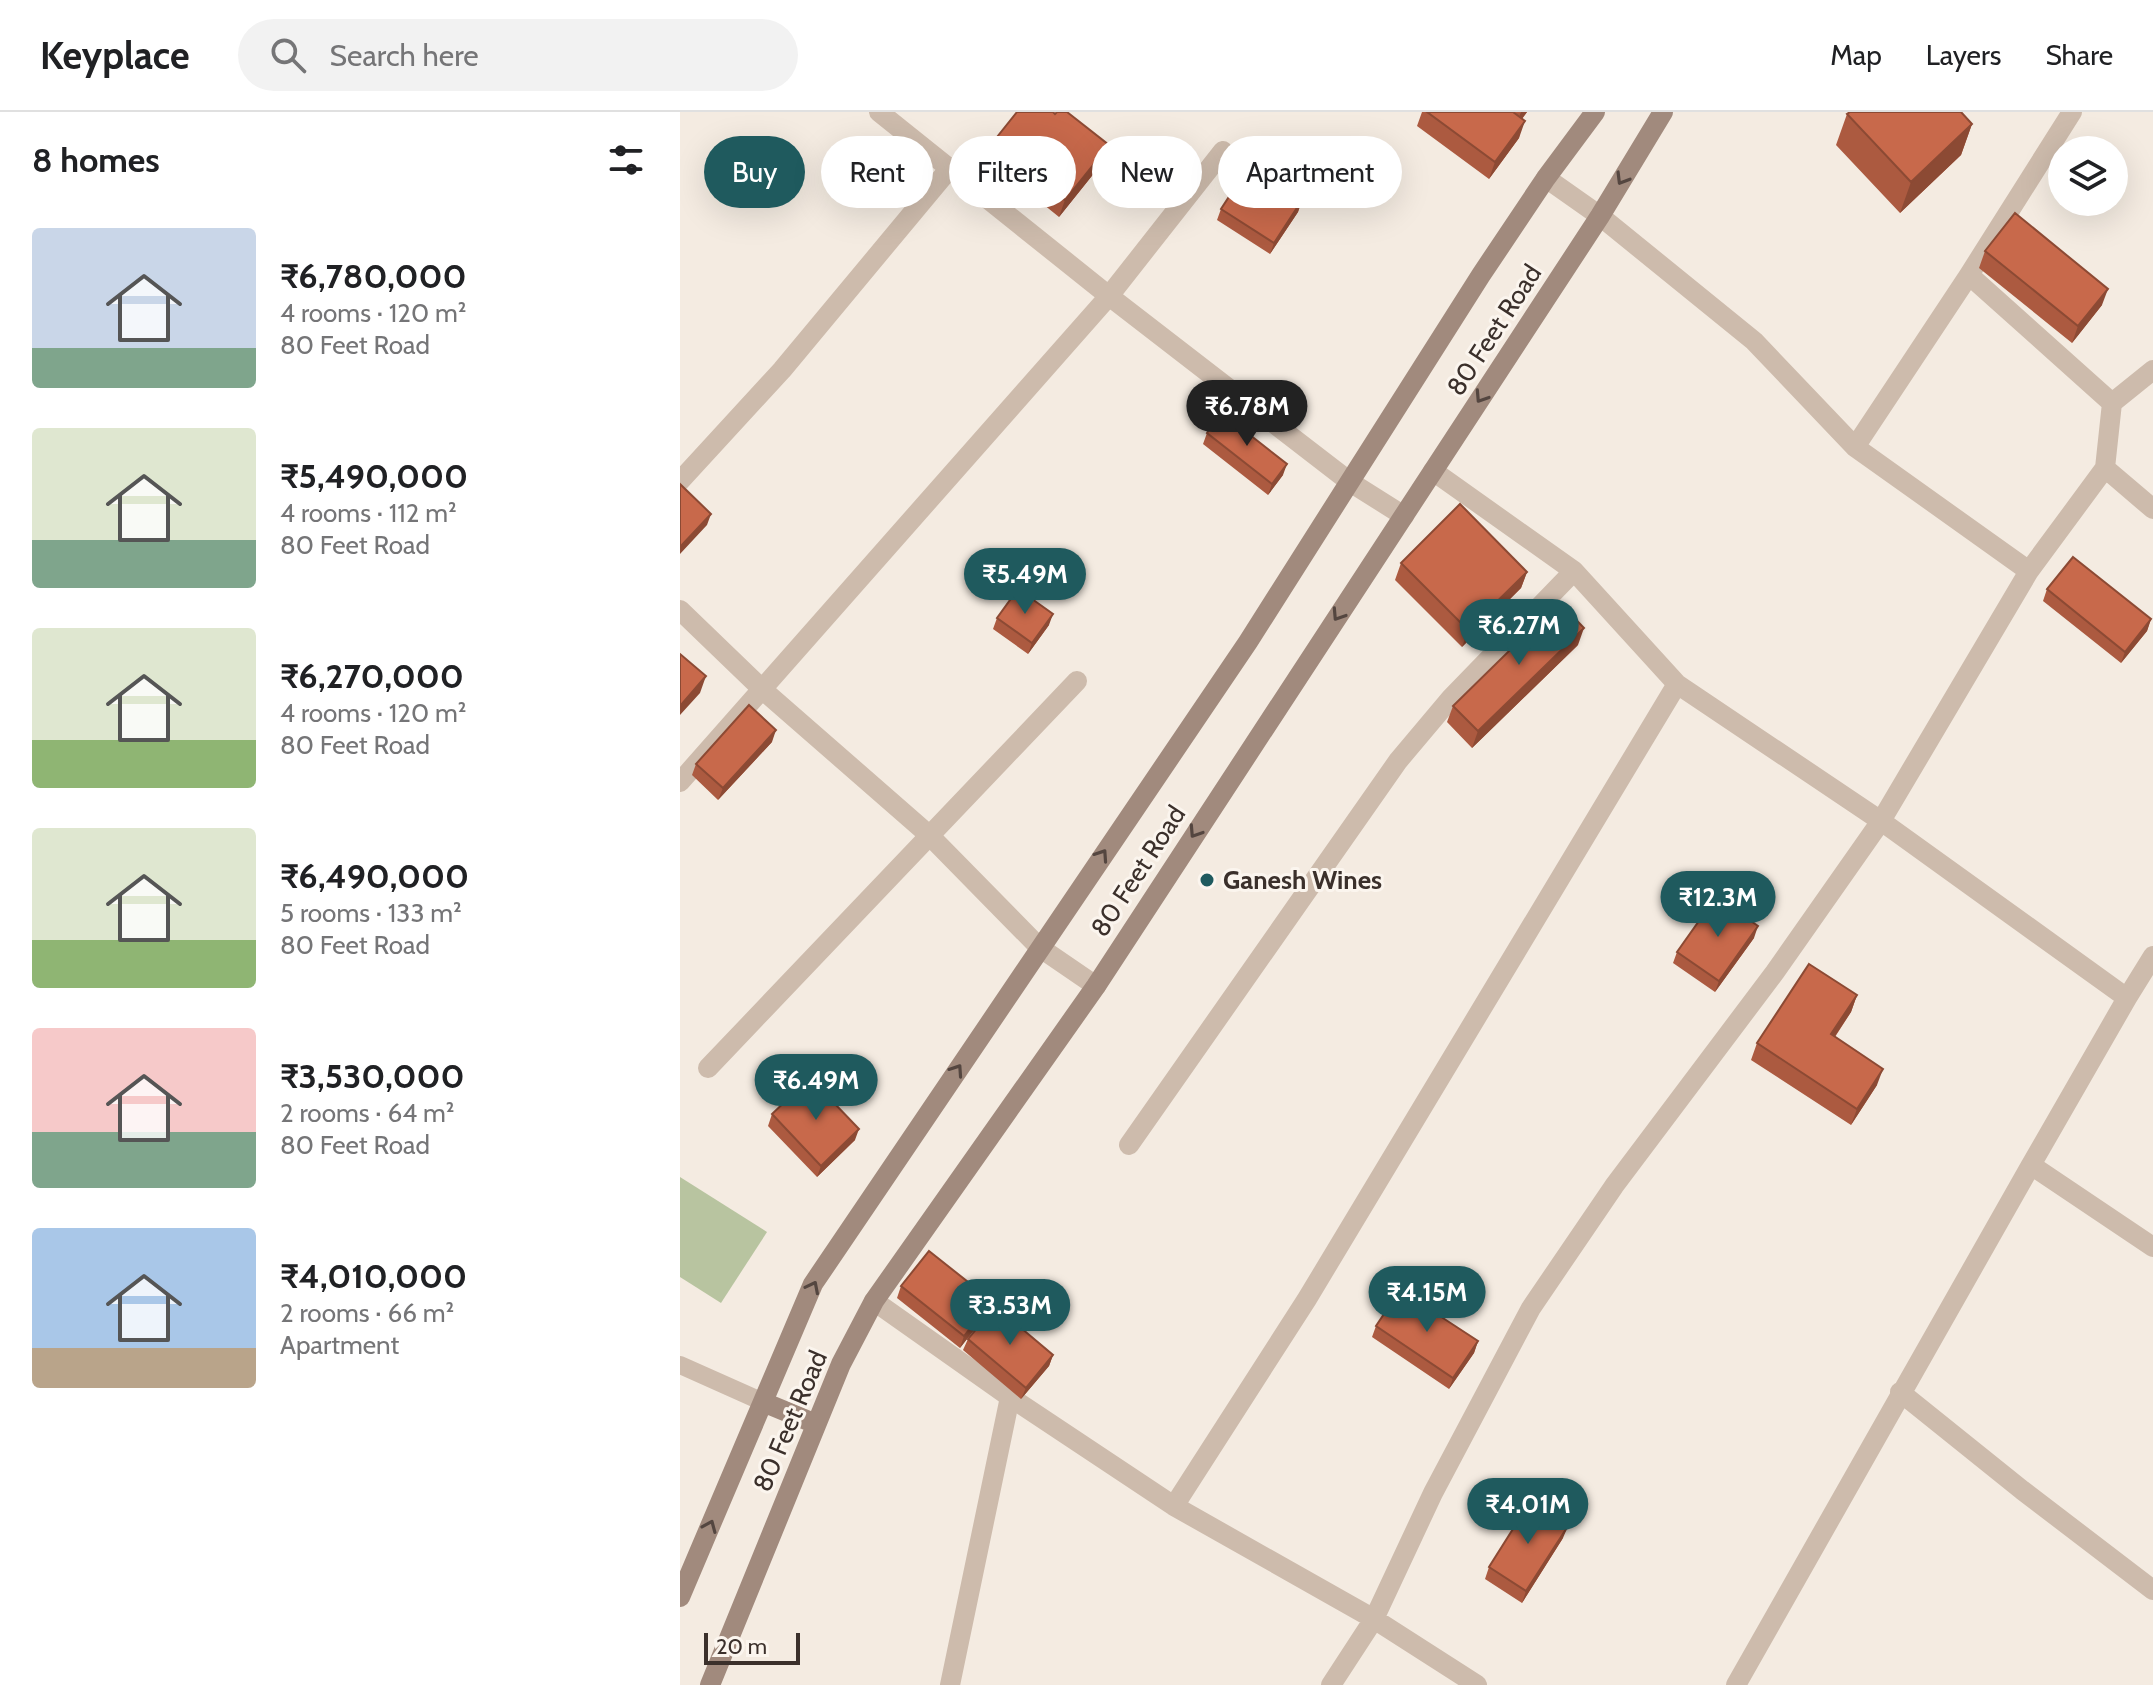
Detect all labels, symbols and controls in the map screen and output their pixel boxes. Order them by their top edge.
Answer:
search box [238,19,798,91]
text: Keyplace [40,32,190,79]
icon: search [266,33,310,77]
text: Search here [330,37,479,74]
text: Map [1830,38,1882,72]
text: Layers [1926,38,2001,72]
text: Share [2045,38,2113,72]
chip: Buy [704,136,805,208]
chip: Rent [821,136,933,208]
chip: Filters [949,136,1076,208]
chip: New [1092,136,1202,208]
chip: Apartment [1218,136,1402,208]
map controls [2048,136,2128,216]
button: layers [2048,136,2128,216]
icon: filters [604,138,648,182]
text: 8 homes [32,139,160,181]
one-way arrow [1616,170,1632,185]
text: ₹6,780,000 [280,255,467,297]
street label: 80 Feet Road [1440,258,1548,402]
icon: home [96,260,192,356]
text: 4 rooms · 120 m² [280,297,466,329]
text: 80 Feet Road [280,329,430,361]
pin: ₹6.78M [1182,380,1312,448]
one-way arrow [1476,388,1491,403]
text: ₹6.78M [1204,390,1290,422]
text: ₹5,490,000 [280,455,468,497]
icon: home [96,460,192,556]
text: 4 rooms · 112 m² [280,497,457,529]
text: 80 Feet Road [280,529,430,561]
pin: ₹5.49M [960,548,1090,616]
text: ₹5.49M [982,558,1068,590]
pin: ₹6.27M [1454,599,1584,667]
one-way arrow [1333,606,1348,620]
text: ₹6.27M [1478,609,1560,641]
text: ₹6,270,000 [280,655,464,697]
icon: home [96,660,192,756]
text: 4 rooms · 120 m² [280,697,466,729]
text: 80 Feet Road [280,729,430,761]
street label: 80 Feet Road [1084,799,1192,943]
one-way arrow [1190,823,1205,837]
one-way arrow [1092,849,1107,863]
text: ₹6,490,000 [280,855,469,897]
icon: home [96,860,192,956]
place label: Ganesh Wines [1223,864,1382,896]
marker: Ganesh Wines [1198,871,1216,889]
pin: ₹12.3M [1653,871,1783,939]
text: ₹12.3M [1679,881,1757,913]
text: 5 rooms · 133 m² [280,897,462,929]
text: 80 Feet Road [280,929,430,961]
pin: ₹6.49M [751,1054,881,1122]
text: ₹3,530,000 [280,1055,465,1097]
icon: home [96,1060,192,1156]
text: ₹6.49M [773,1064,859,1096]
one-way arrow [947,1065,962,1079]
text: 2 rooms · 64 m² [280,1097,455,1129]
text: 80 Feet Road [280,1129,430,1161]
text: ₹4,010,000 [280,1255,467,1297]
icon: home [96,1260,192,1356]
pin: ₹4.15M [1362,1266,1492,1334]
text: ₹4.15M [1387,1276,1467,1308]
pin: ₹3.53M [945,1279,1075,1347]
one-way arrow [803,1280,819,1295]
text: ₹3.53M [968,1289,1052,1321]
text: 2 rooms · 66 m² [280,1297,454,1329]
text: Apartment [280,1329,399,1361]
street label: 80 Feet Road [746,1346,834,1496]
pin: ₹4.01M [1463,1478,1593,1546]
text: ₹4.01M [1485,1488,1571,1520]
one-way arrow [701,1520,717,1534]
scale bar [704,1629,800,1665]
text: 20 m [716,1633,767,1660]

